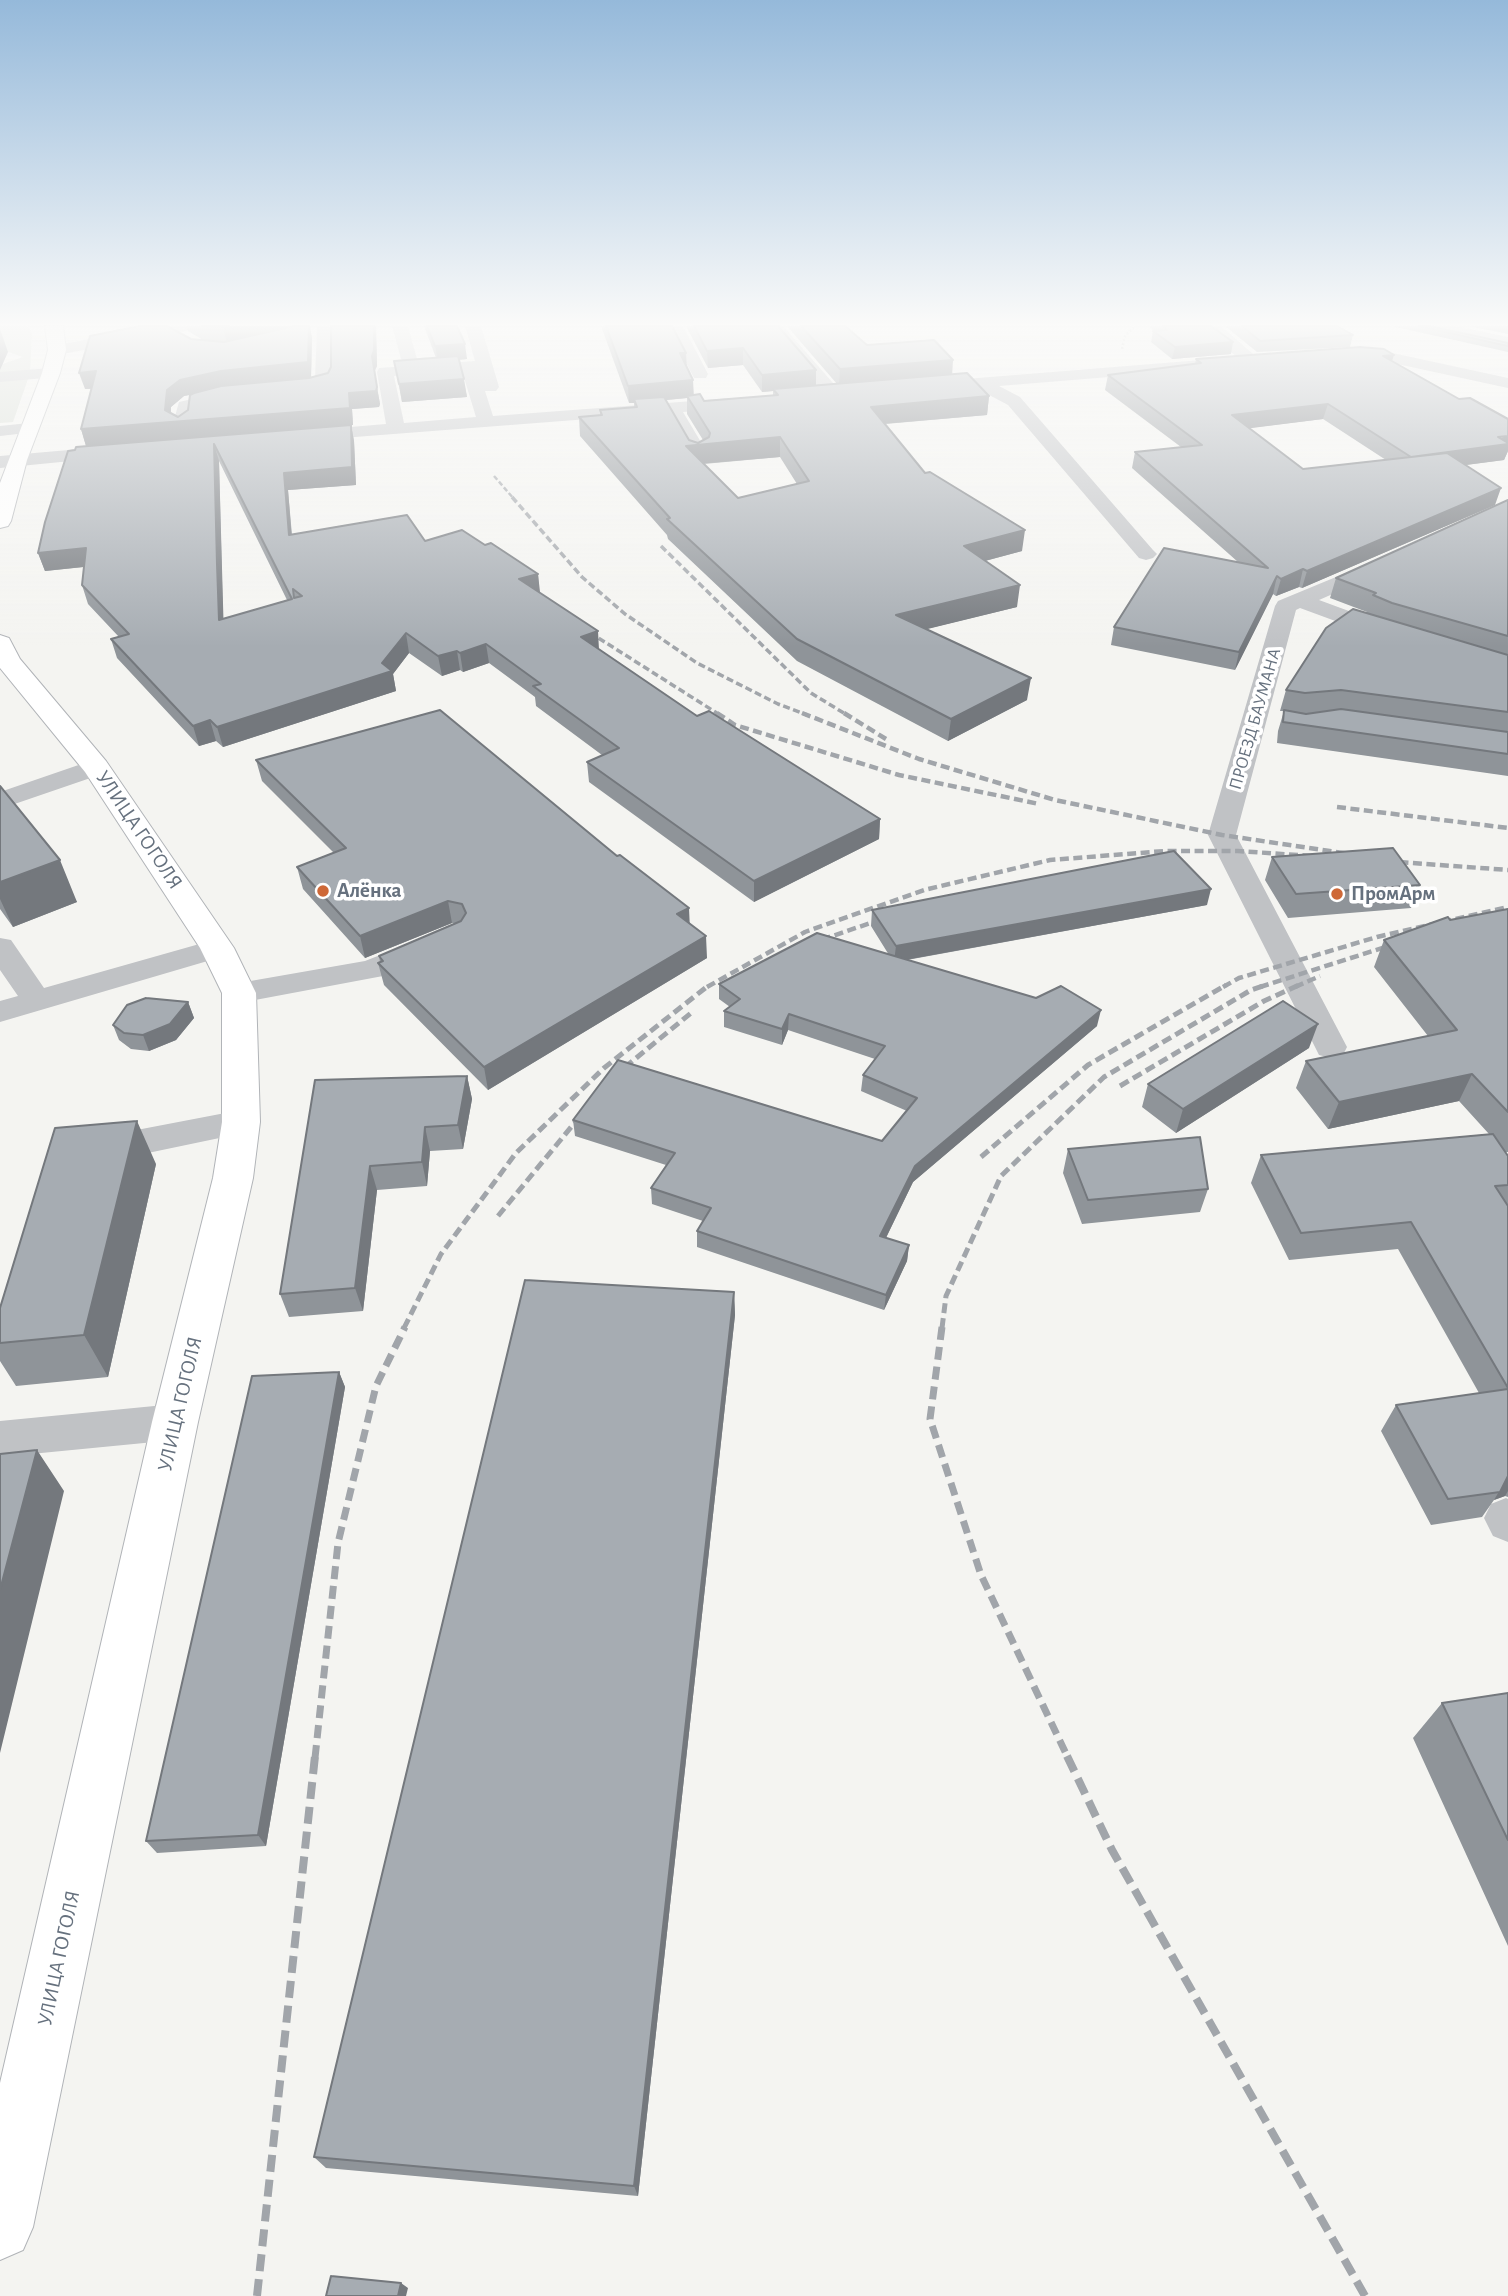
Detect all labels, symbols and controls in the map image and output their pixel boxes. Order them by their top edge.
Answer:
street label: ПРОЕЗД БАУМАНА [1224,646,1286,792]
street label: УЛИЦА ГОГОЛЯ [90,766,188,894]
place label: Алёнка [337,878,402,904]
place label: ПромАрм [1351,881,1436,907]
marker: Алёнка [315,883,331,899]
marker: ПромАрм [1329,886,1345,902]
street label: УЛИЦА ГОГОЛЯ [152,1334,208,1474]
street label: УЛИЦА ГОГОЛЯ [32,1888,86,2028]

